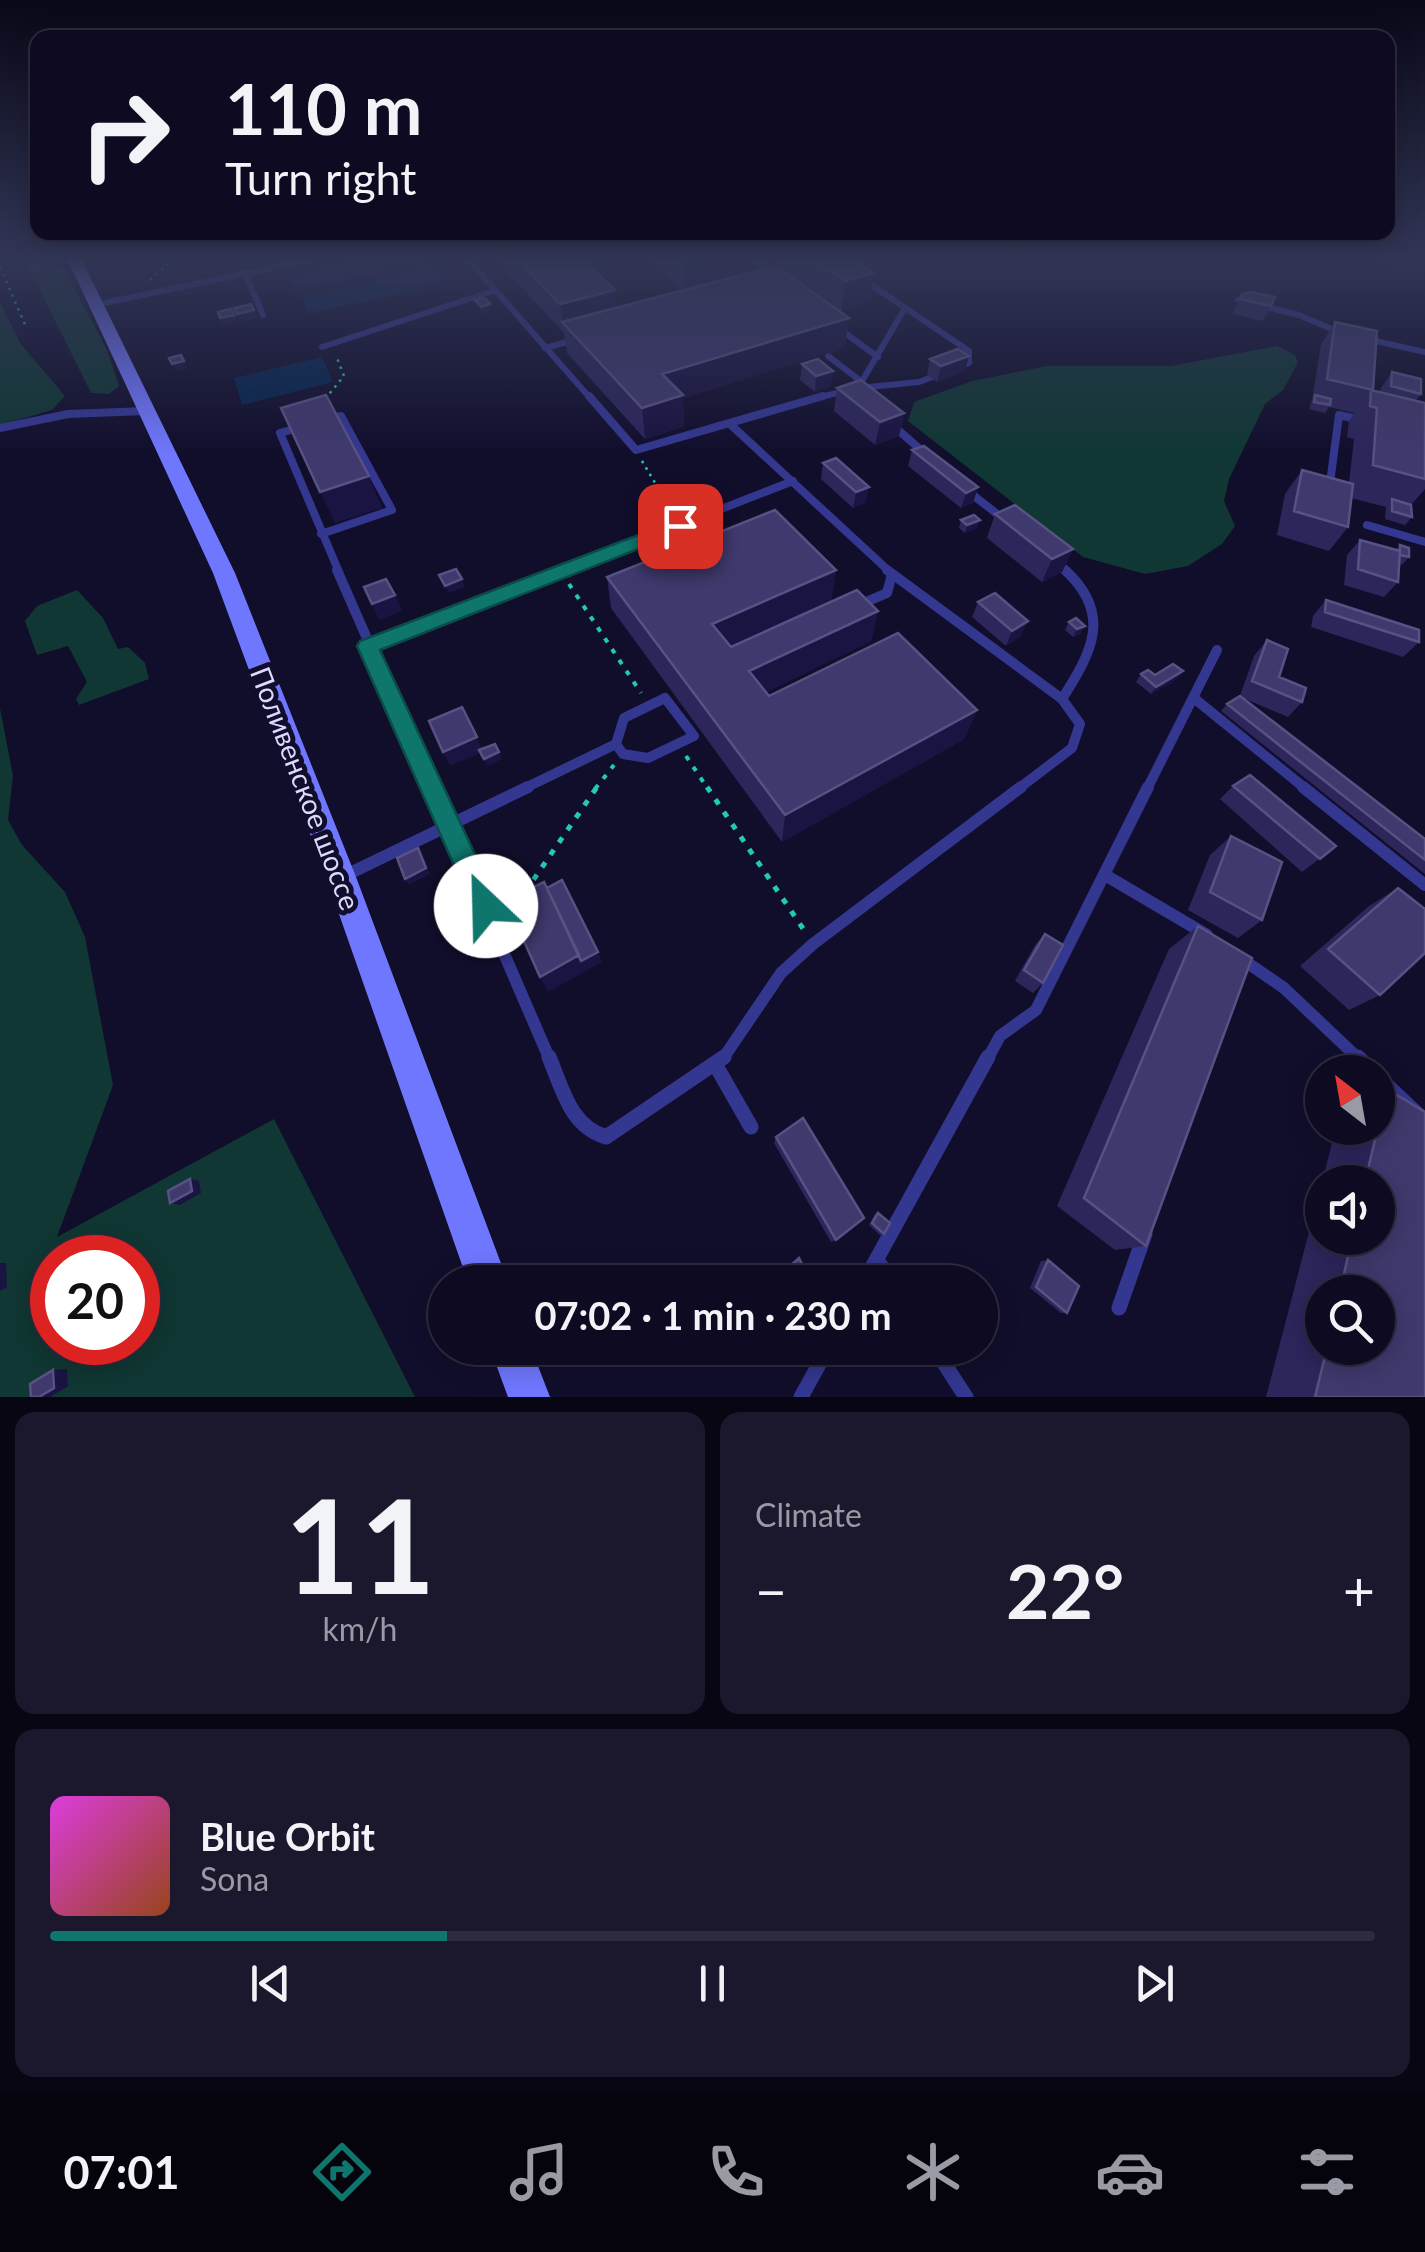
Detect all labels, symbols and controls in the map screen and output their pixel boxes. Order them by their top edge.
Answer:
text: 110 m [225,66,422,150]
icon: right [60,70,190,200]
text: Turn right [225,151,416,205]
pin [638,484,723,569]
icon: arrive [653,499,708,554]
street label: Поливенское шоссе [244,662,368,914]
position arrow [434,854,538,958]
north arrow [1305,1055,1395,1145]
map controls [1305,1055,1395,1365]
button: sound [1305,1165,1395,1255]
speed limit sign: 20 [30,1235,160,1365]
button: search [1305,1275,1395,1365]
text: 07:02 · 1 min · 230 m [534,1292,892,1338]
text: 11 [285,1466,435,1622]
text: Climate [755,1495,862,1534]
text: 22° [1006,1545,1124,1635]
text: − [755,1557,787,1623]
text: + [1343,1557,1375,1623]
text: km/h [323,1609,397,1648]
text: Blue Orbit [200,1813,375,1859]
text: Sona [200,1859,269,1898]
icon: previous [243,1956,298,2011]
icon: pause [685,1956,740,2011]
icon: next [1127,1956,1182,2011]
icon: directions [307,2137,377,2207]
icon: music [504,2137,574,2207]
icon: phone [701,2137,771,2207]
icon: climate [898,2137,968,2207]
icon: car [1095,2137,1165,2207]
icon: filters [1292,2137,1362,2207]
text: 07:01 [64,2145,180,2199]

